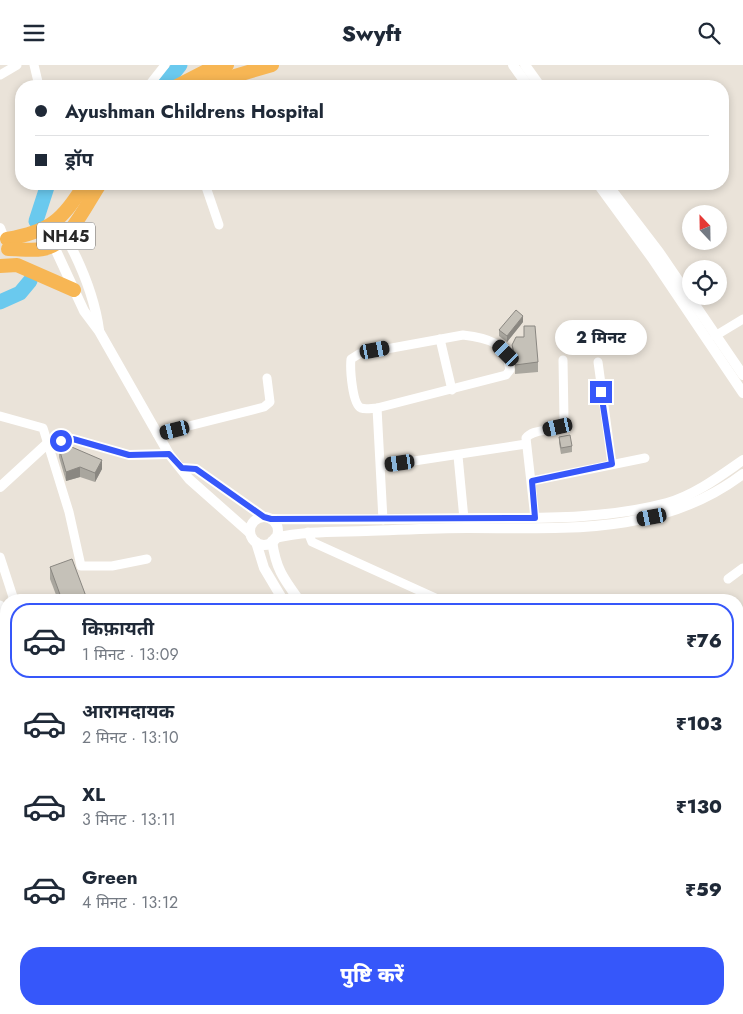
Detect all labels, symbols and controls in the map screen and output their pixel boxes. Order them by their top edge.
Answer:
text: Swyft [342,17,401,49]
icon: menu [20,19,48,47]
icon: search [695,19,723,47]
text: Ayushman Childrens Hospital [65,98,324,125]
text: ड्रॉप [65,146,93,173]
north arrow [682,205,728,250]
map controls [682,205,727,305]
road number: NH45 [37,223,95,250]
button: locate [682,260,727,305]
callout: 2 मिनट [555,320,647,355]
text: 2 मिनट [576,326,626,349]
car [490,337,521,369]
car [358,340,391,360]
route end [590,381,612,403]
car [541,416,574,438]
car [158,419,191,441]
route start [50,430,72,452]
car [384,453,415,473]
car [635,507,668,527]
text: किफ़ायती [82,615,154,642]
icon: car [22,618,67,663]
text: ₹76 [686,627,722,654]
text: 1 मिनट · 13:09 [82,643,179,666]
text: आरामदायक [82,698,174,725]
icon: car [22,701,67,746]
text: ₹103 [676,710,722,737]
text: 2 मिनट · 13:10 [82,726,179,749]
text: XL [82,781,105,808]
icon: car [22,784,67,829]
text: ₹130 [676,793,722,820]
text: 3 मिनट · 13:11 [82,808,176,831]
text: Green [82,864,138,891]
icon: car [22,867,67,912]
text: ₹59 [685,876,722,903]
text: 4 मिनट · 13:12 [82,891,178,914]
button: पुष्टि करें [20,947,724,1005]

